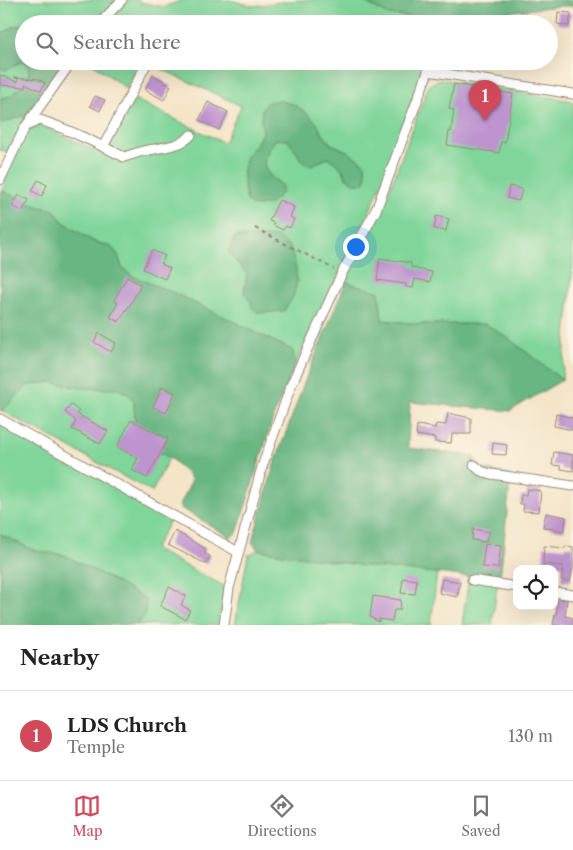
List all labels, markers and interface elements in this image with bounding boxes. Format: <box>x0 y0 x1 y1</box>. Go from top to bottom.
search box <box>15 15 558 70</box>
icon: search <box>33 29 61 57</box>
text: Search here <box>73 31 181 54</box>
pin: 1 <box>469 80 501 121</box>
your location <box>343 234 369 260</box>
map controls <box>513 565 558 610</box>
button: locate <box>513 565 558 610</box>
text: Nearby <box>20 645 99 670</box>
text: LDS Church <box>67 714 187 737</box>
text: 1 <box>32 726 40 746</box>
text: 130 m <box>508 726 553 746</box>
text: Temple <box>67 737 125 757</box>
tab: Map <box>72 792 103 840</box>
tab: Directions <box>247 792 317 840</box>
tab: Saved <box>462 792 500 840</box>

